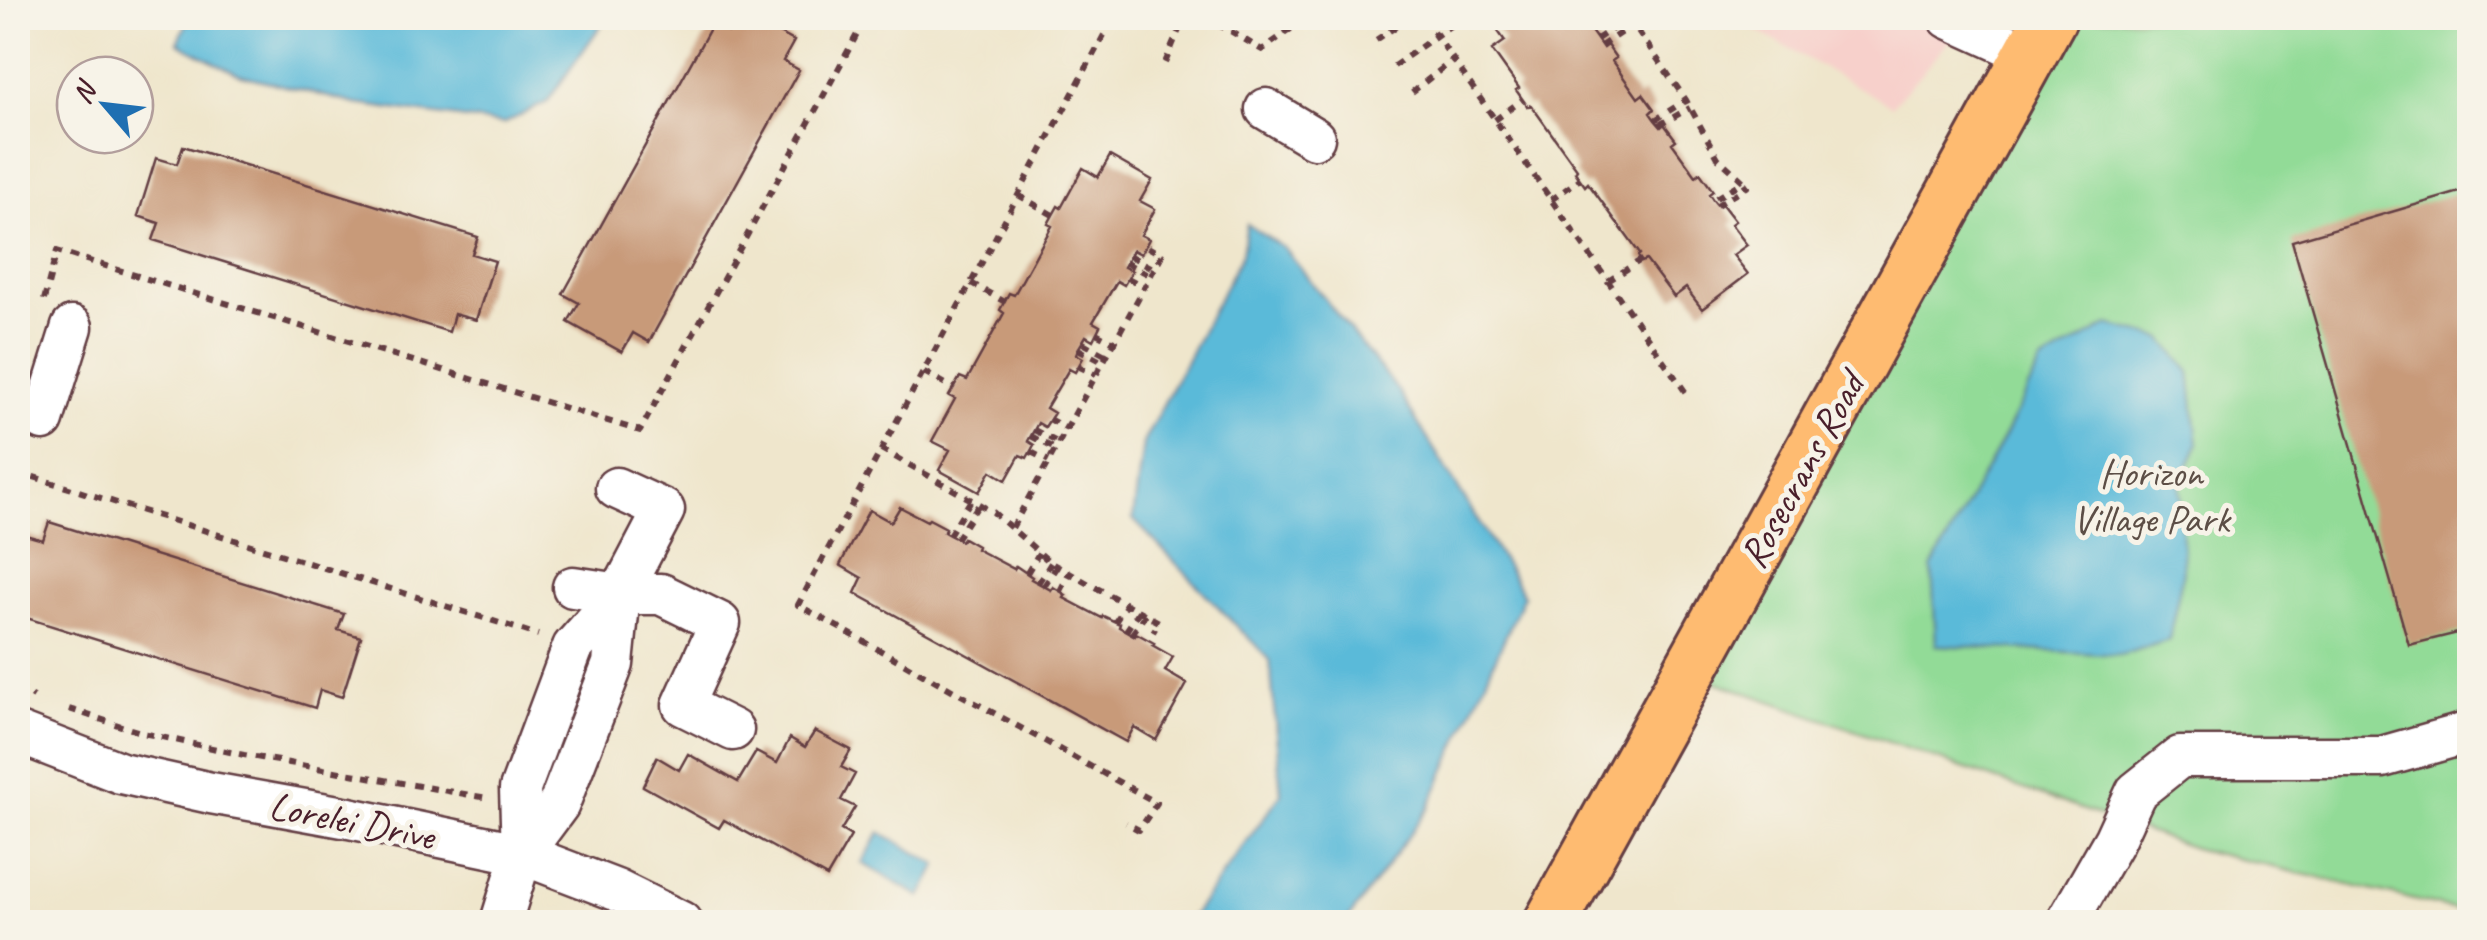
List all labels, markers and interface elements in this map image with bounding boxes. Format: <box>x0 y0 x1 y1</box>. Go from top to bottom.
north arrow <box>55 55 155 155</box>
text: N <box>64 74 105 109</box>
street label: Rosecrans Road <box>1728 360 1878 577</box>
park label: Horizon Village Park <box>2073 448 2232 544</box>
street label: Lorelei Drive <box>265 781 441 862</box>

